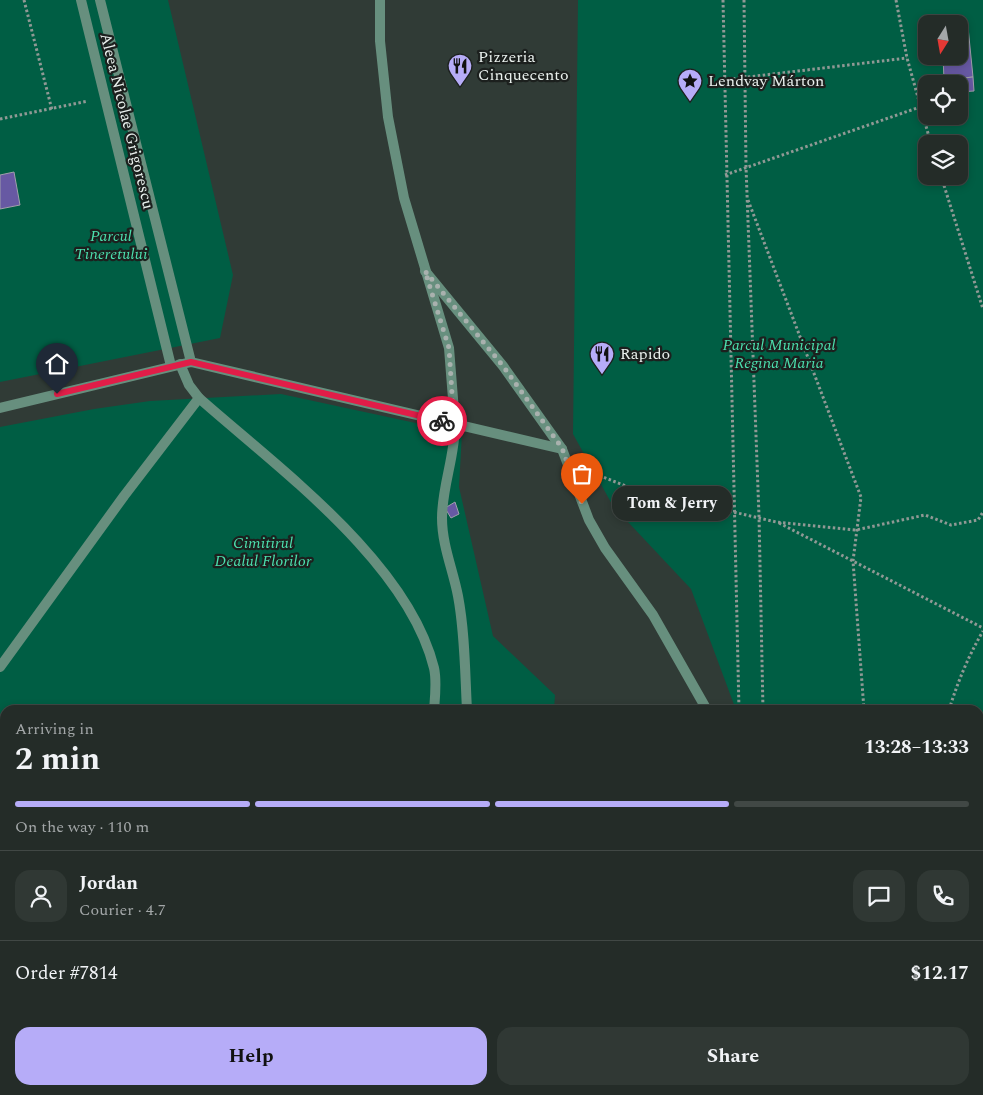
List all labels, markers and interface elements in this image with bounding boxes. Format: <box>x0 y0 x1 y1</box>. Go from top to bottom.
north arrow <box>918 15 968 65</box>
map controls <box>918 15 968 185</box>
street label: Aleea Nicolae Grigorescu <box>93 30 161 212</box>
place label: Pizzeria Cinquecento <box>478 45 569 87</box>
restaurant icon: Pizzeria Cinquecento <box>447 53 473 87</box>
place icon: Lendvay Márton <box>677 68 703 102</box>
place label: Lendvay Márton <box>708 69 824 93</box>
button: locate <box>918 75 968 125</box>
button: layers <box>918 135 968 185</box>
park label: Parcul Tineretului <box>74 224 148 266</box>
park label: Parcul Municipal Regina Maria <box>722 333 836 375</box>
restaurant icon: Rapido <box>589 341 615 375</box>
place label: Rapido <box>620 342 670 366</box>
pin <box>36 343 78 394</box>
icon: home <box>43 350 71 378</box>
courier <box>417 396 467 446</box>
icon: bike <box>428 407 456 435</box>
pin <box>561 453 603 504</box>
icon: bag <box>568 460 596 488</box>
callout: Tom & Jerry <box>612 486 732 522</box>
text: Tom & Jerry <box>627 491 717 515</box>
park label: Cimitirul Dealul Florilor <box>215 531 312 573</box>
text: Arriving in <box>15 717 94 741</box>
text: 13:28–13:33 <box>864 733 969 762</box>
text: 2 min <box>15 735 100 784</box>
text: On the way · 110 m <box>15 815 149 839</box>
text: Jordan <box>79 869 138 898</box>
button: person <box>15 870 67 922</box>
button: chat <box>853 870 905 922</box>
button: phone <box>917 870 969 922</box>
text: Courier · 4.7 <box>79 898 166 922</box>
text: Order #7814 <box>15 959 118 988</box>
text: $12.17 <box>911 959 969 988</box>
button: Help <box>15 1027 487 1085</box>
button: Share <box>497 1027 969 1085</box>

